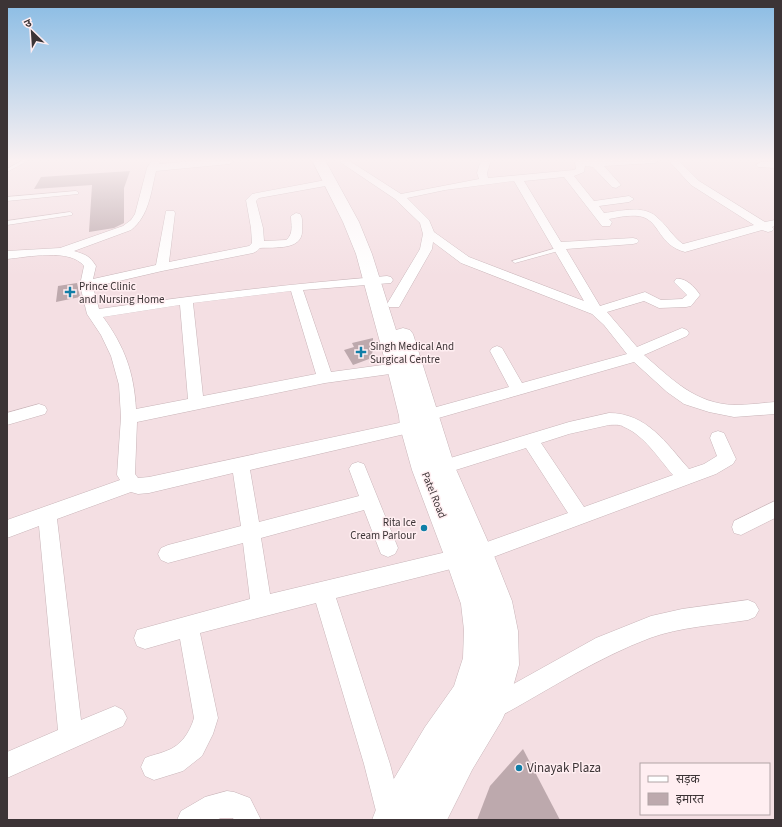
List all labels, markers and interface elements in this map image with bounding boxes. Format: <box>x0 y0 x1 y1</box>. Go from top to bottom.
north arrow <box>12 12 52 52</box>
text: उ <box>22 15 35 32</box>
place label: Prince Clinic and Nursing Home <box>79 279 165 307</box>
marker: Prince Clinic and Nursing Home <box>64 286 76 298</box>
place label: Singh Medical And Surgical Centre <box>370 339 454 367</box>
marker: Singh Medical And Surgical Centre <box>355 346 367 358</box>
street label: Patel Road <box>418 470 450 520</box>
place label: Rita Ice Cream Parlour <box>350 515 417 543</box>
marker: Rita Ice Cream Parlour <box>419 523 429 533</box>
place label: Vinayak Plaza <box>527 759 601 777</box>
marker: Vinayak Plaza <box>514 763 524 773</box>
legend <box>640 763 770 815</box>
text: सड़क <box>676 771 701 788</box>
text: इमारत <box>676 791 705 808</box>

